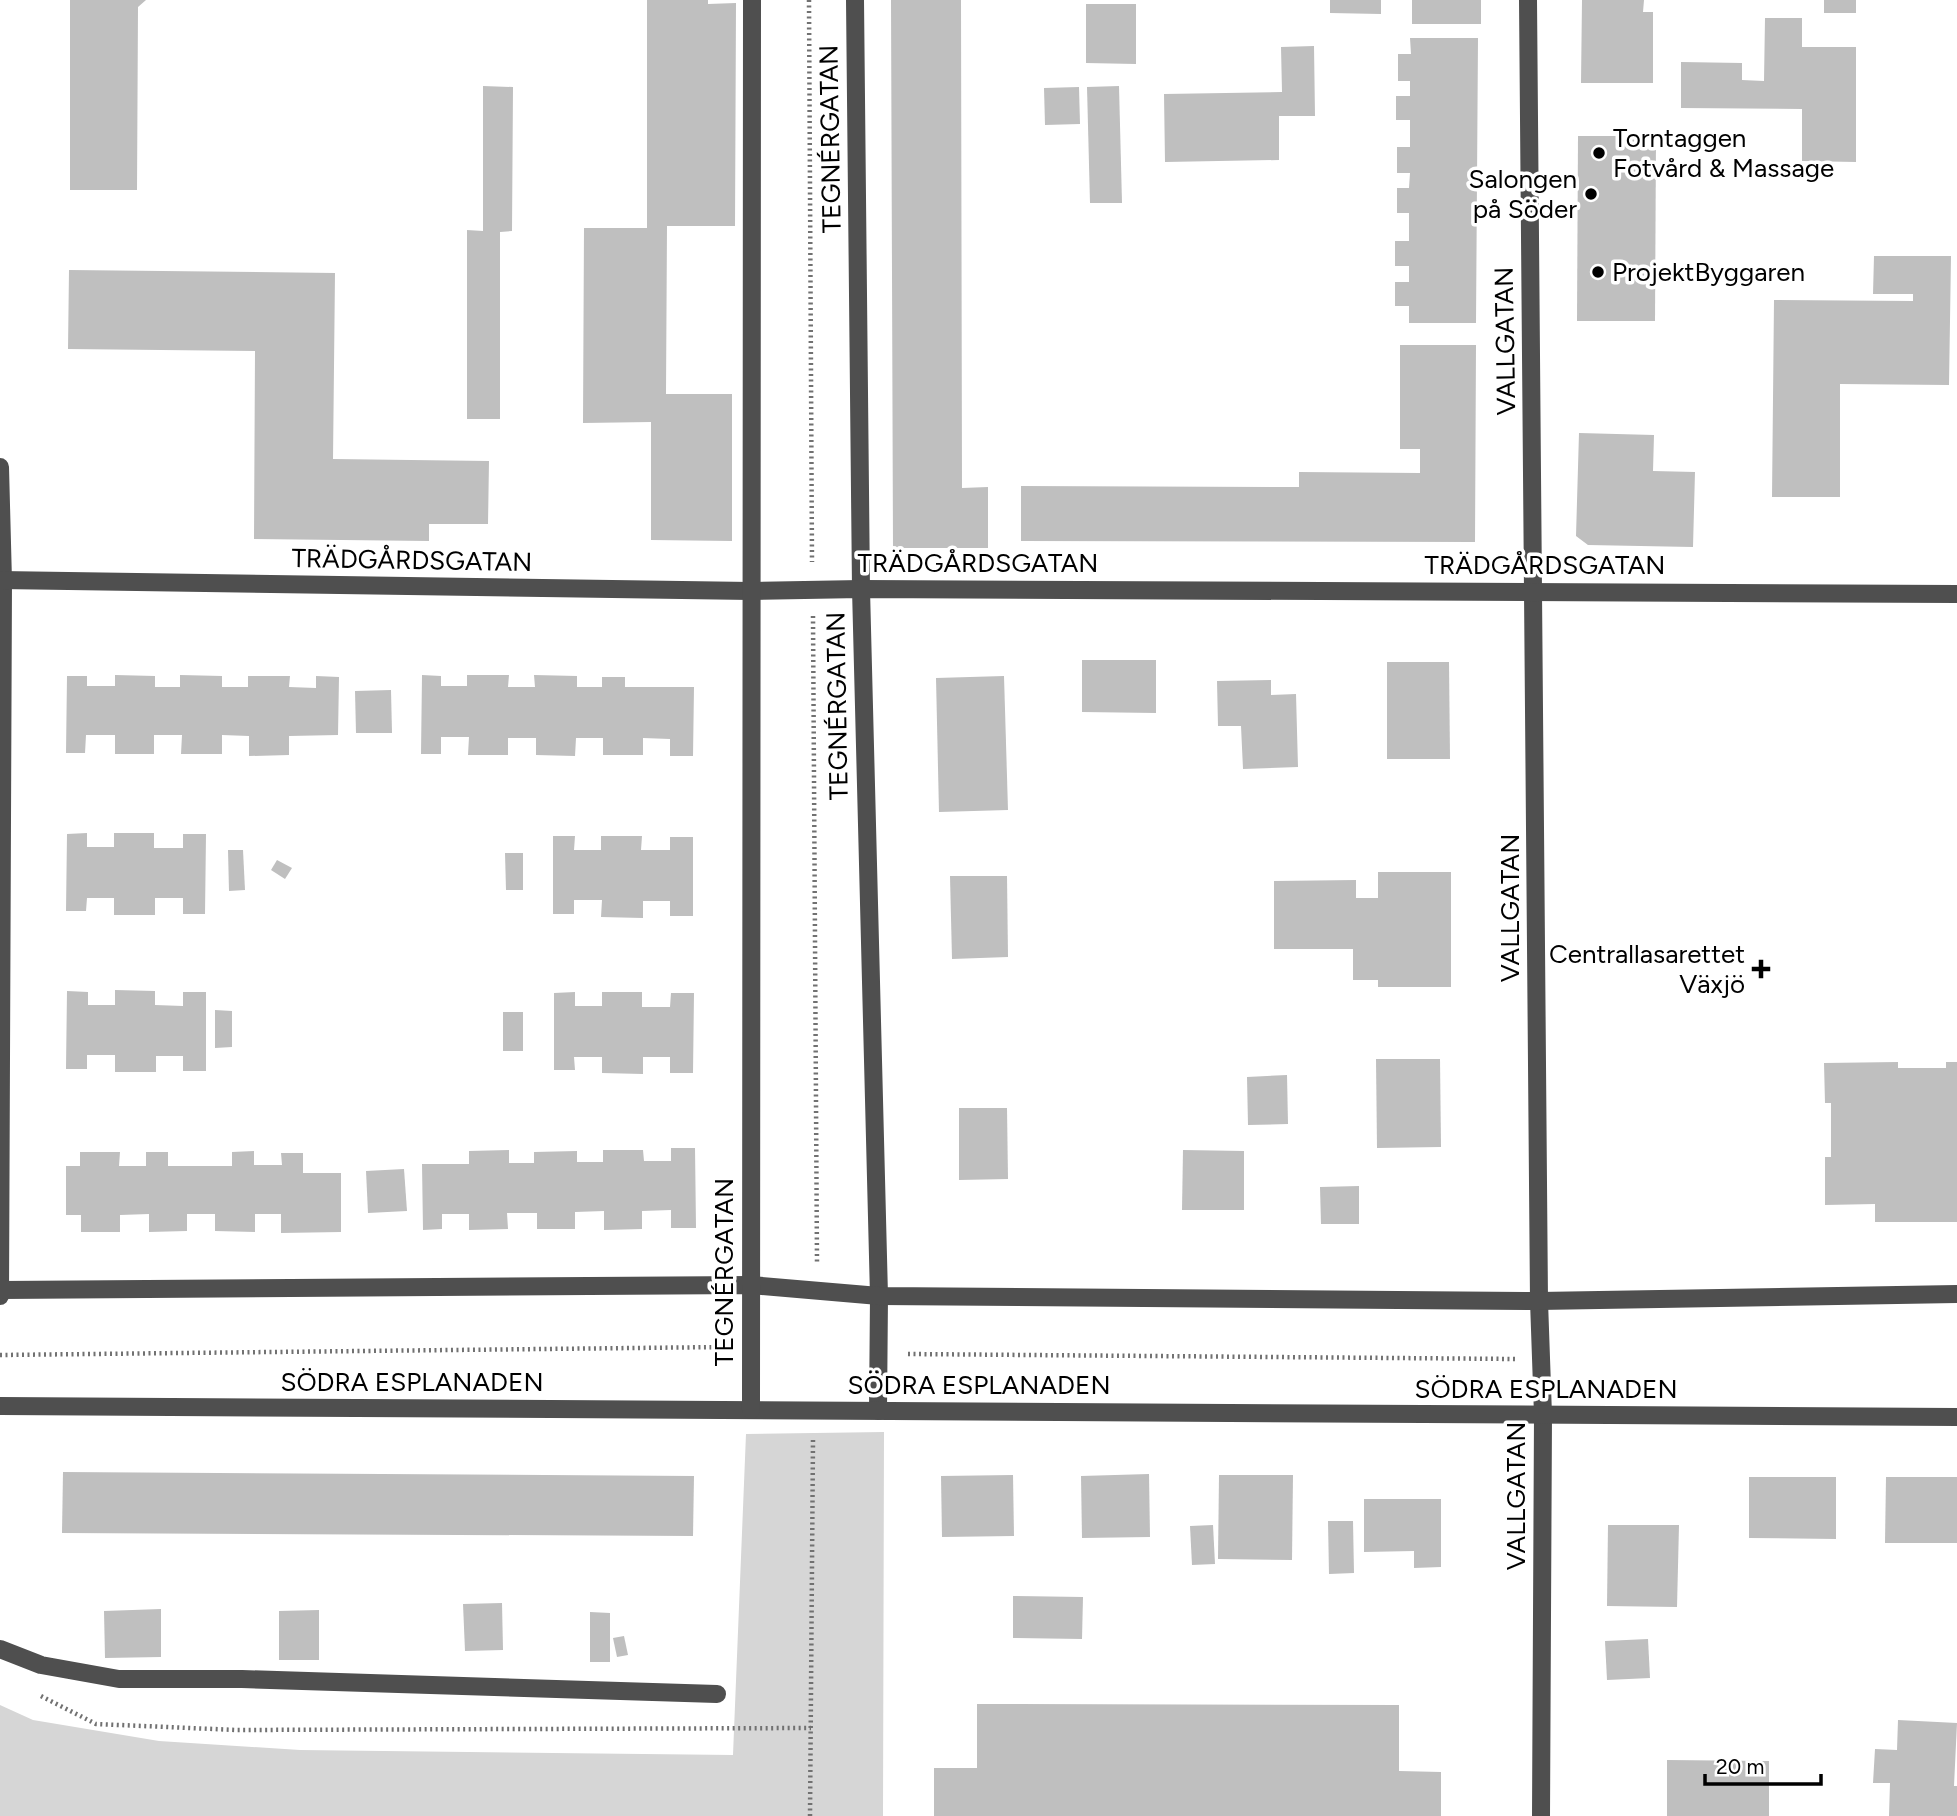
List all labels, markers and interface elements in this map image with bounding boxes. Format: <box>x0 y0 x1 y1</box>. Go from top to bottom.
street label: TEGNÉRGATAN <box>812 45 848 233</box>
place label: Torntaggen Fotvård & Massage <box>1613 122 1834 184</box>
marker: Torntaggen Fotvård & Massage <box>1591 145 1607 161</box>
place label: Salongen på Söder <box>1469 163 1577 225</box>
marker: Salongen på Söder <box>1583 186 1599 202</box>
place label: ProjektByggaren <box>1612 256 1805 288</box>
marker: ProjektByggaren <box>1590 264 1606 280</box>
street label: VALLGATAN <box>1488 266 1522 416</box>
street label: TRÄDGÅRDSGATAN <box>291 542 533 578</box>
street label: TRÄDGÅRDSGATAN <box>858 547 1098 579</box>
street label: TRÄDGÅRDSGATAN <box>1425 549 1665 581</box>
street label: TEGNÉRGATAN <box>819 612 855 800</box>
street label: VALLGATAN <box>1494 834 1526 982</box>
place label: Centrallasarettet Växjö <box>1549 938 1745 1000</box>
marker: Centrallasarettet Växjö <box>1751 959 1771 979</box>
street label: TEGNÉRGATAN <box>708 1178 740 1366</box>
street label: SÖDRA ESPLANADEN <box>280 1366 544 1398</box>
street label: SÖDRA ESPLANADEN <box>847 1369 1111 1401</box>
street label: SÖDRA ESPLANADEN <box>1414 1373 1678 1405</box>
street label: VALLGATAN <box>1500 1422 1532 1570</box>
scale bar <box>1705 1742 1820 1786</box>
text: 20 m <box>1716 1754 1764 1779</box>

